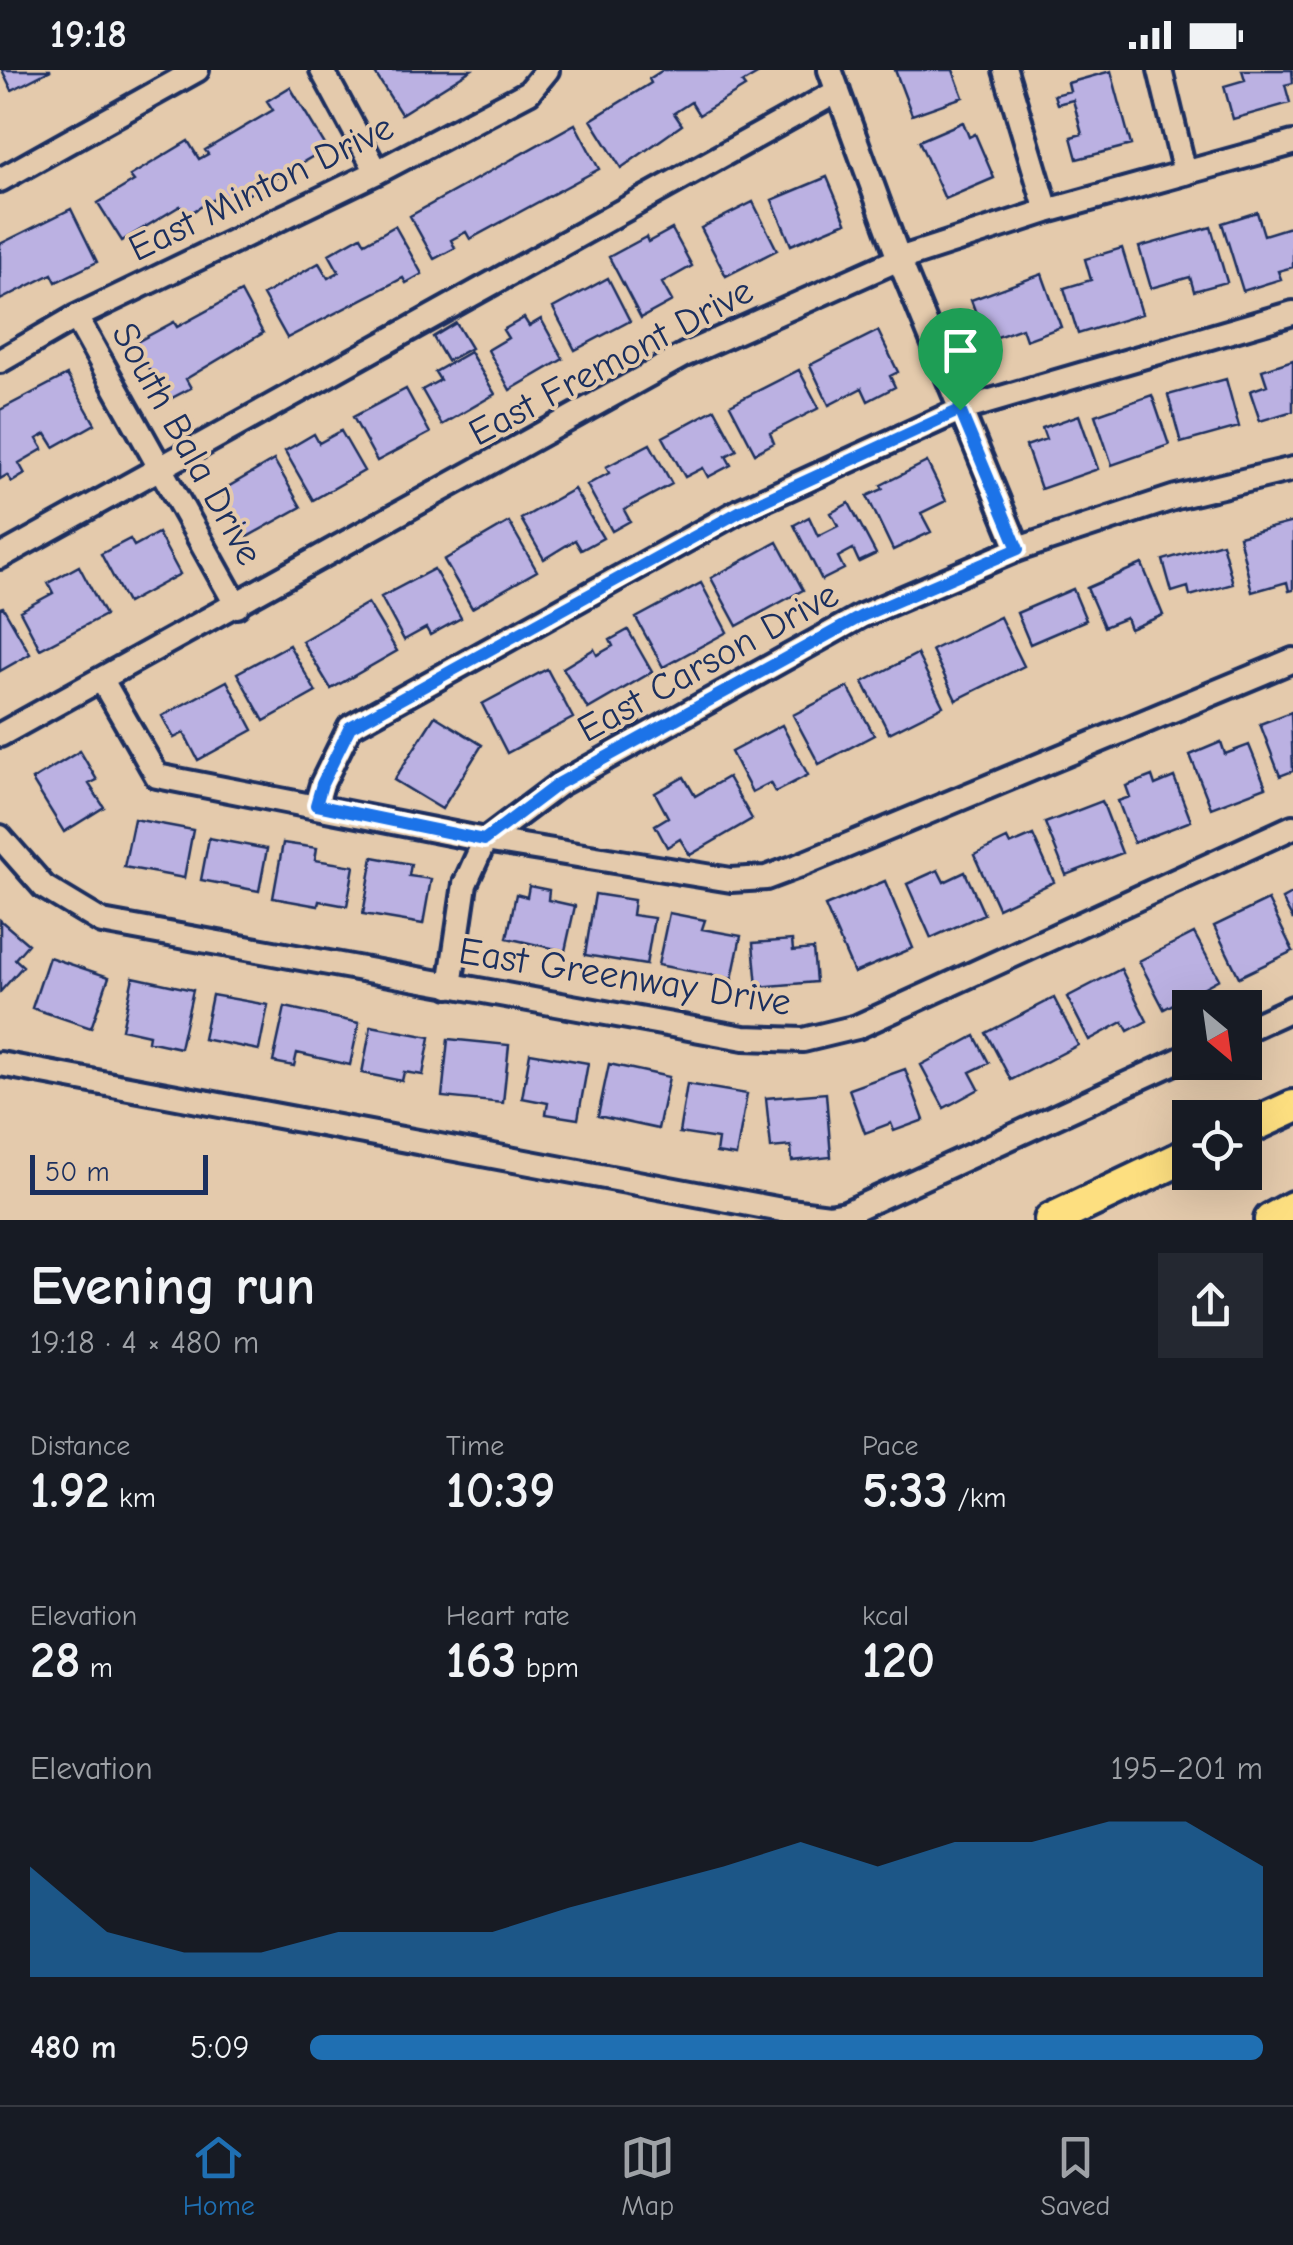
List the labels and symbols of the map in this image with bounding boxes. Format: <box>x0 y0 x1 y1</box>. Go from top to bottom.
street label: East Minton Drive <box>122 105 400 271</box>
street label: East Fremont Drive <box>462 269 760 455</box>
pin <box>918 308 1003 411</box>
street label: South Bala Drive <box>102 315 272 573</box>
street label: East Carson Drive <box>570 572 846 752</box>
street label: East Greenway Drive <box>456 929 794 1025</box>
north arrow <box>1172 990 1262 1080</box>
scale bar <box>30 1150 208 1194</box>

